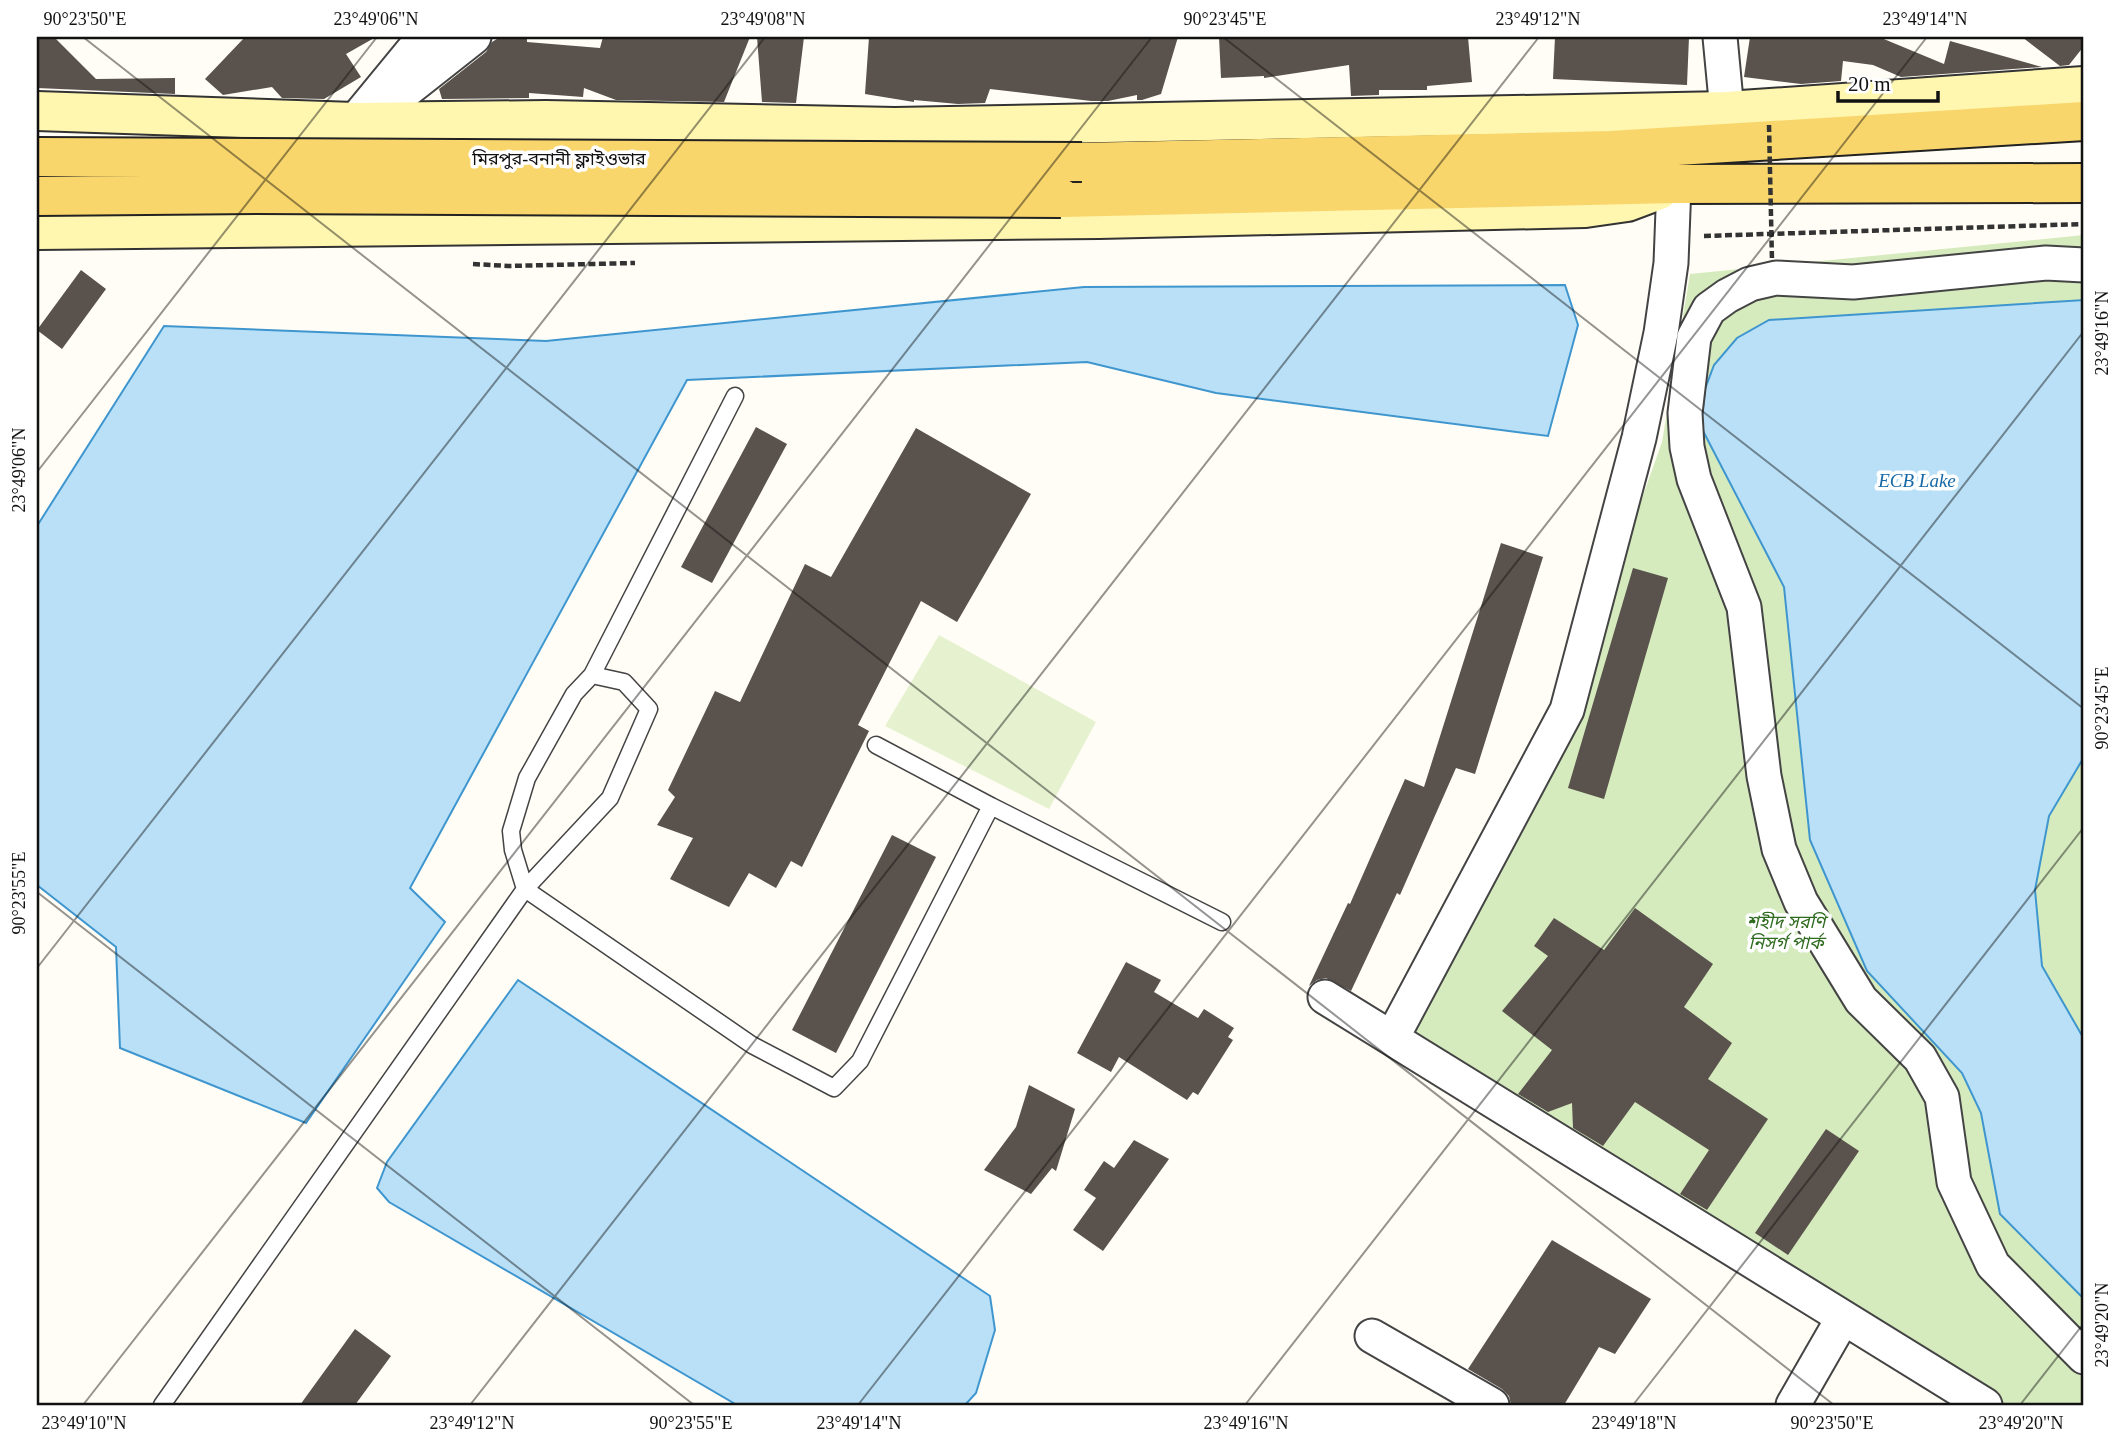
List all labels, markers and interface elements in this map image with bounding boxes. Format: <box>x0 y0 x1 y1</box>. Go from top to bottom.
text: 90°23'50"E <box>44 9 126 29</box>
text: 23°49'06"N <box>334 9 418 29</box>
text: 23°49'08"N <box>721 9 805 29</box>
text: 90°23'45"E <box>1184 9 1266 29</box>
text: 23°49'12"N <box>1496 9 1580 29</box>
text: 23°49'14"N <box>1883 9 1967 29</box>
scale bar <box>1838 60 1937 104</box>
text: 20 m <box>1848 72 1891 96</box>
street label: মিরপুর-বনানী ফ্লাইওভার <box>471 149 646 170</box>
text: 23°49'16"N <box>2092 291 2112 375</box>
text: 23°49'06"N <box>9 428 29 512</box>
water label: ECB Lake <box>1877 470 1956 491</box>
text: 90°23'45"E <box>2092 667 2112 749</box>
text: 90°23'55"E <box>9 852 29 934</box>
park label: শহীদ সরণি নিসর্গ পার্ক <box>1746 911 1829 953</box>
text: 23°49'20"N <box>2092 1283 2112 1367</box>
text: 23°49'10"N <box>42 1413 126 1433</box>
text: 23°49'12"N <box>430 1413 514 1433</box>
text: 90°23'55"E <box>650 1413 732 1433</box>
text: 23°49'14"N <box>817 1413 901 1433</box>
text: 23°49'16"N <box>1204 1413 1288 1433</box>
text: 23°49'18"N <box>1592 1413 1676 1433</box>
text: 90°23'50"E <box>1791 1413 1873 1433</box>
text: 23°49'20"N <box>1979 1413 2063 1433</box>

